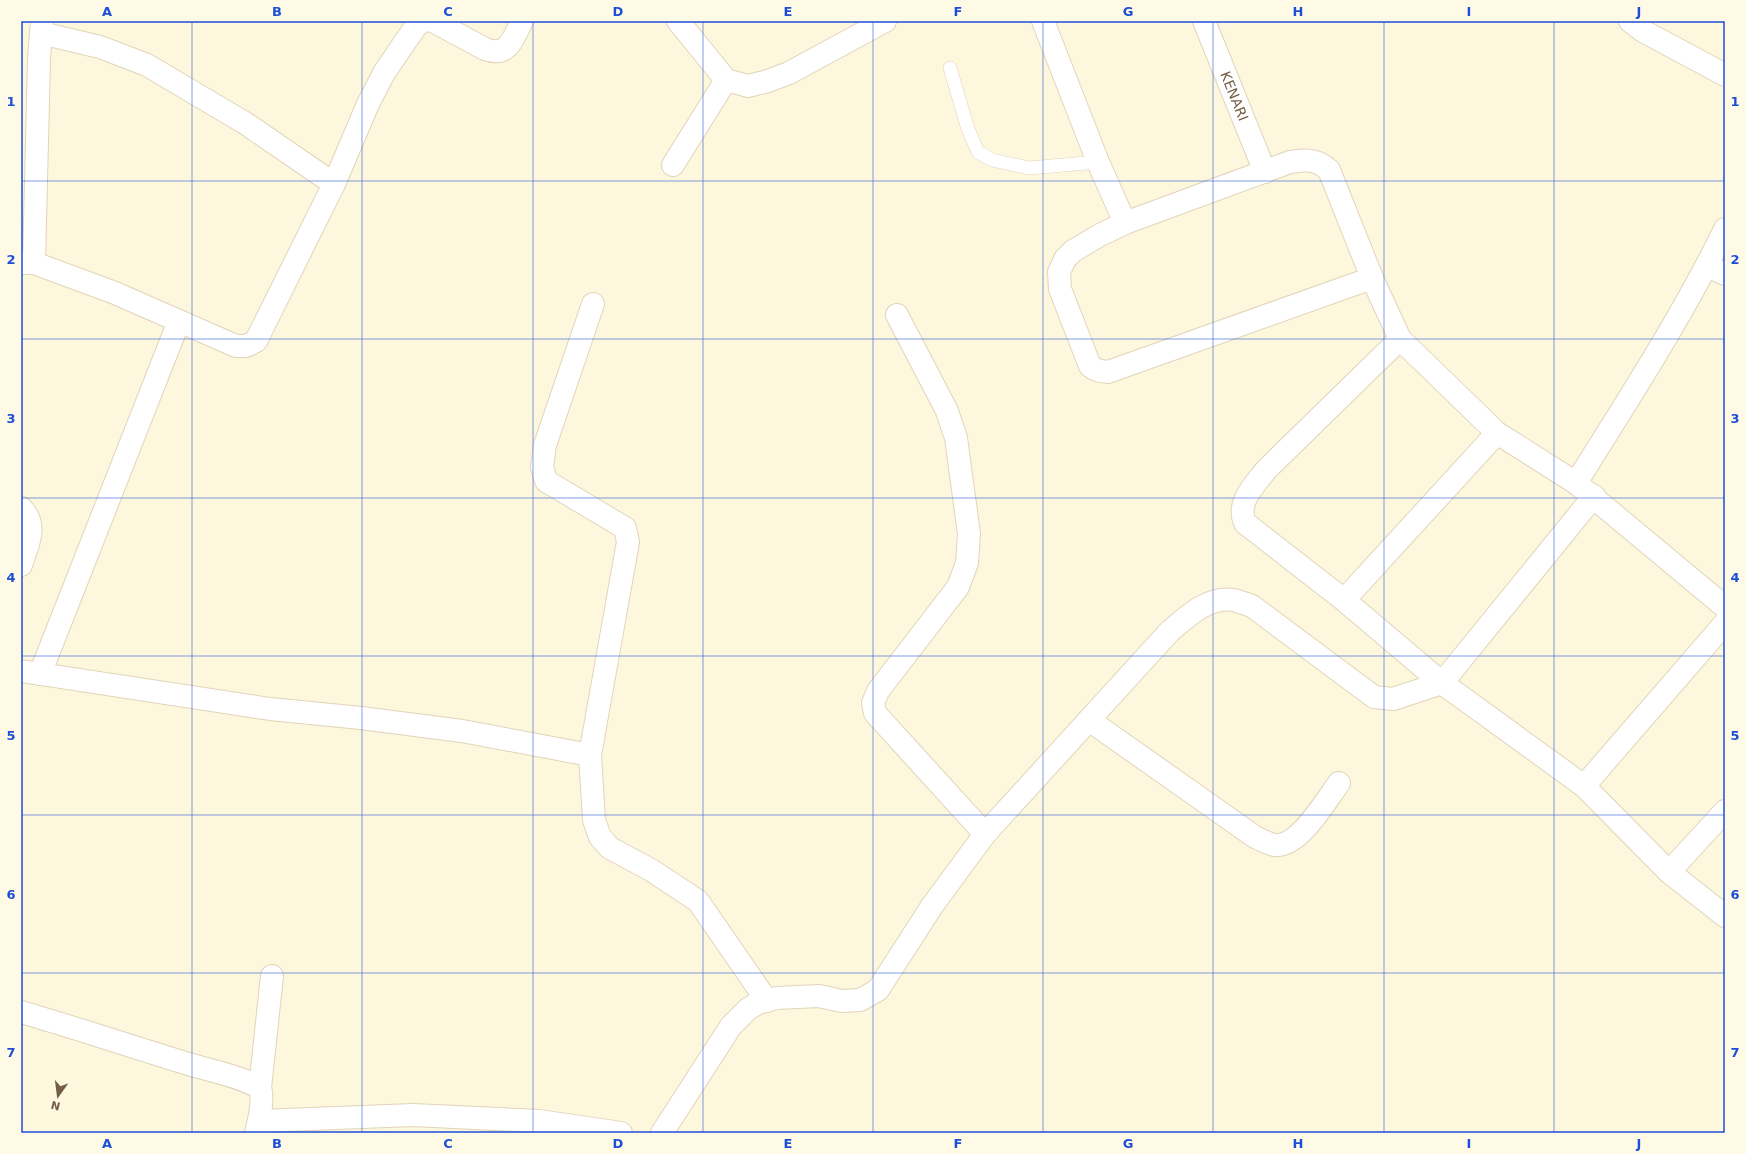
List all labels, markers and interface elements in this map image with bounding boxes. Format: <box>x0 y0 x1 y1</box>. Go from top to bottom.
text: A <box>102 4 112 19</box>
text: B <box>272 4 282 19</box>
text: C <box>443 4 453 19</box>
text: D <box>613 4 624 19</box>
text: E <box>784 4 792 19</box>
text: F <box>954 4 962 19</box>
text: G <box>1123 4 1133 19</box>
text: H <box>1293 4 1303 19</box>
text: I <box>1467 4 1471 19</box>
text: J <box>1636 4 1641 19</box>
street label: KENARI <box>1217 69 1251 123</box>
text: 1 <box>6 94 16 109</box>
text: 1 <box>1730 94 1740 109</box>
text: 2 <box>6 252 16 267</box>
text: 2 <box>1730 252 1740 267</box>
text: 3 <box>6 411 16 426</box>
text: 3 <box>1730 411 1740 426</box>
text: 4 <box>6 570 16 585</box>
text: 4 <box>1730 570 1740 585</box>
text: 5 <box>6 728 16 743</box>
text: 5 <box>1730 728 1740 743</box>
text: 6 <box>6 887 16 902</box>
text: 6 <box>1730 887 1740 902</box>
text: 7 <box>6 1045 16 1060</box>
text: 7 <box>1730 1045 1740 1060</box>
north arrow <box>38 1076 78 1116</box>
text: N <box>50 1098 62 1113</box>
text: A <box>102 1136 112 1151</box>
text: B <box>272 1136 282 1151</box>
text: C <box>443 1136 453 1151</box>
text: D <box>613 1136 624 1151</box>
text: E <box>784 1136 792 1151</box>
text: F <box>954 1136 962 1151</box>
text: G <box>1123 1136 1133 1151</box>
text: H <box>1293 1136 1303 1151</box>
text: I <box>1467 1136 1471 1151</box>
text: J <box>1636 1136 1641 1151</box>

